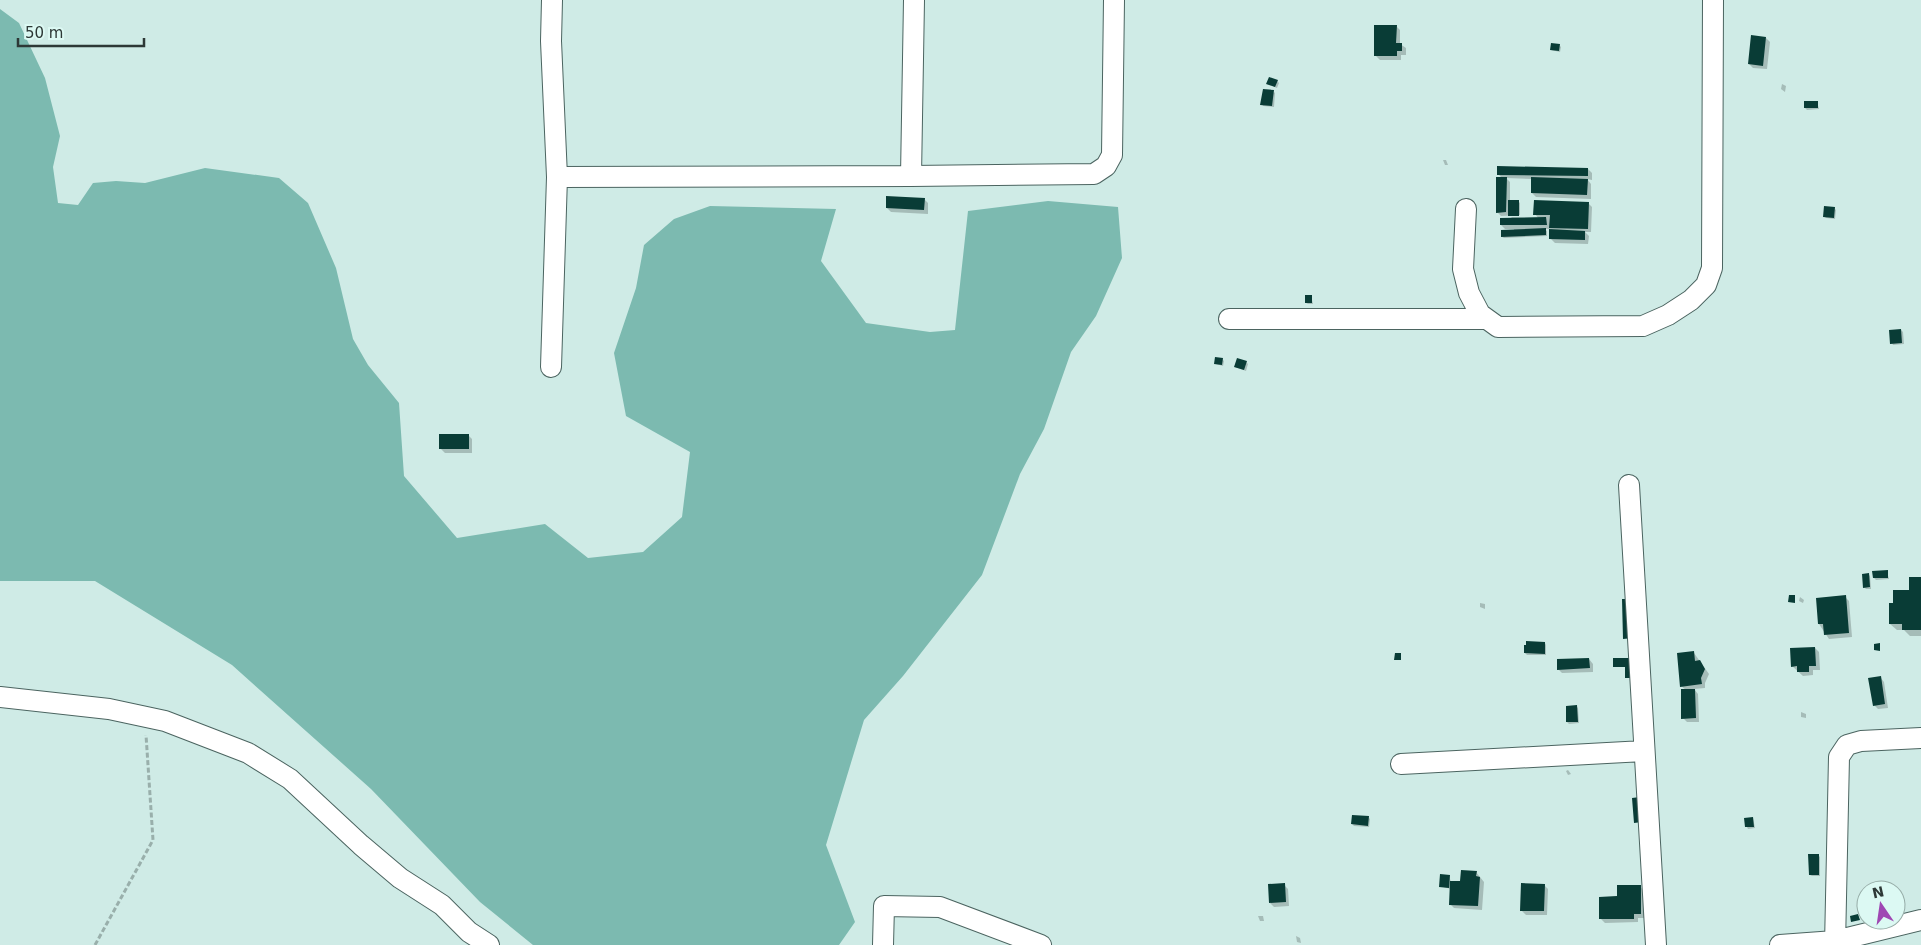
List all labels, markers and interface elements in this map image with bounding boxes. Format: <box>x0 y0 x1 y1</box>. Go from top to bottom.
scale bar <box>18 15 144 47</box>
text: 50 m <box>25 24 63 42</box>
north arrow <box>1856 880 1906 930</box>
text: N <box>1871 883 1886 901</box>

